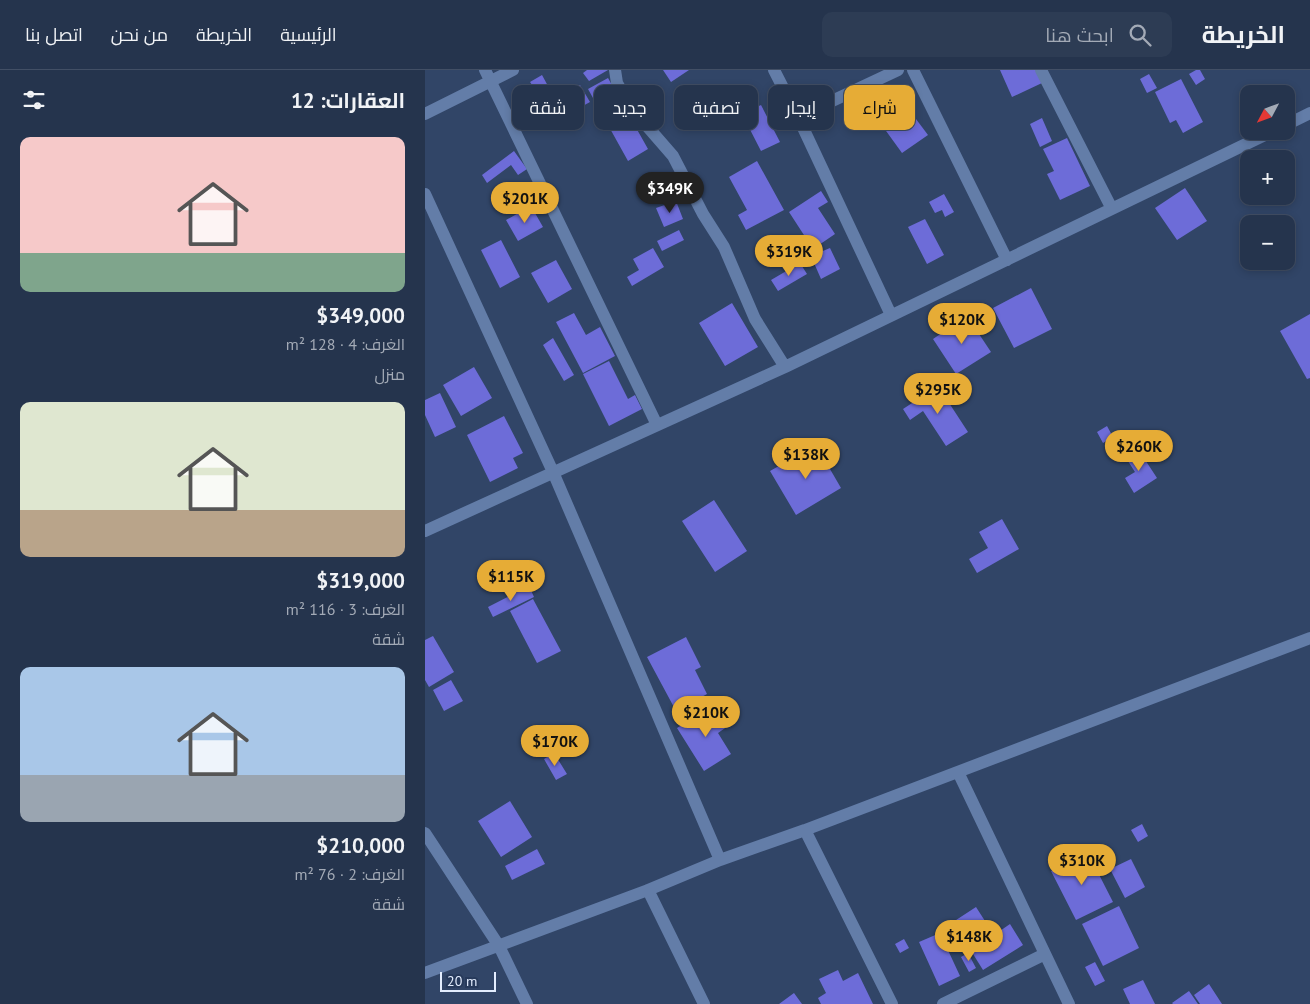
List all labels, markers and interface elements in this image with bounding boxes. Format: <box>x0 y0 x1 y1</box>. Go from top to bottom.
search box <box>822 12 1172 57</box>
text: الخريطة <box>1202 19 1285 50</box>
icon: search <box>1126 21 1154 49</box>
text: اتصل بنا <box>25 23 83 46</box>
text: من نحن <box>111 23 168 46</box>
text: الخريطة <box>196 23 252 46</box>
text: الرئيسية <box>280 23 337 46</box>
text: ابحث هنا <box>1045 23 1114 47</box>
chip: شقة <box>512 85 584 130</box>
chip: جديد <box>594 85 664 130</box>
chip: تصفية <box>674 85 758 130</box>
chip: إيجار <box>768 85 834 130</box>
chip: شراء <box>844 85 915 130</box>
north arrow <box>1240 85 1295 140</box>
map controls <box>1240 85 1295 270</box>
icon: filters <box>20 86 48 114</box>
text: العقارات: 12 <box>291 87 405 114</box>
button: + <box>1240 150 1295 205</box>
icon: home <box>168 169 258 259</box>
pin: $349K <box>635 172 705 214</box>
text: $349K <box>647 178 693 198</box>
pin: $201K <box>490 182 560 224</box>
text: $201K <box>502 188 548 208</box>
button: − <box>1240 215 1295 270</box>
pin: $319K <box>754 234 824 277</box>
text: $319K <box>766 241 812 261</box>
text: $349,000 <box>316 302 405 329</box>
pin: $120K <box>927 302 997 345</box>
text: $120K <box>939 309 985 329</box>
text: الغرف: 4 · 128 m² <box>286 334 405 354</box>
text: منزل <box>375 364 405 384</box>
pin: $295K <box>903 372 973 415</box>
text: $295K <box>915 379 961 399</box>
pin: $260K <box>1104 430 1174 472</box>
icon: home <box>168 434 258 524</box>
text: $260K <box>1116 436 1162 456</box>
pin: $138K <box>771 438 841 480</box>
text: $138K <box>783 444 829 464</box>
pin: $115K <box>476 560 546 602</box>
text: $115K <box>488 566 534 586</box>
text: $319,000 <box>316 567 405 594</box>
text: الغرف: 3 · 116 m² <box>286 599 405 619</box>
text: شقة <box>372 629 405 649</box>
pin: $210K <box>671 696 741 738</box>
icon: home <box>168 699 258 789</box>
text: $210K <box>683 702 729 722</box>
pin: $170K <box>520 724 590 767</box>
text: $170K <box>532 731 578 751</box>
text: $210,000 <box>316 832 405 859</box>
pin: $310K <box>1047 844 1117 886</box>
text: $310K <box>1059 850 1105 870</box>
text: الغرف: 2 · 76 m² <box>294 864 405 884</box>
text: شقة <box>372 894 405 914</box>
pin: $148K <box>934 920 1004 962</box>
text: $148K <box>946 926 992 946</box>
scale bar <box>440 969 496 992</box>
text: 20 m <box>447 972 477 990</box>

